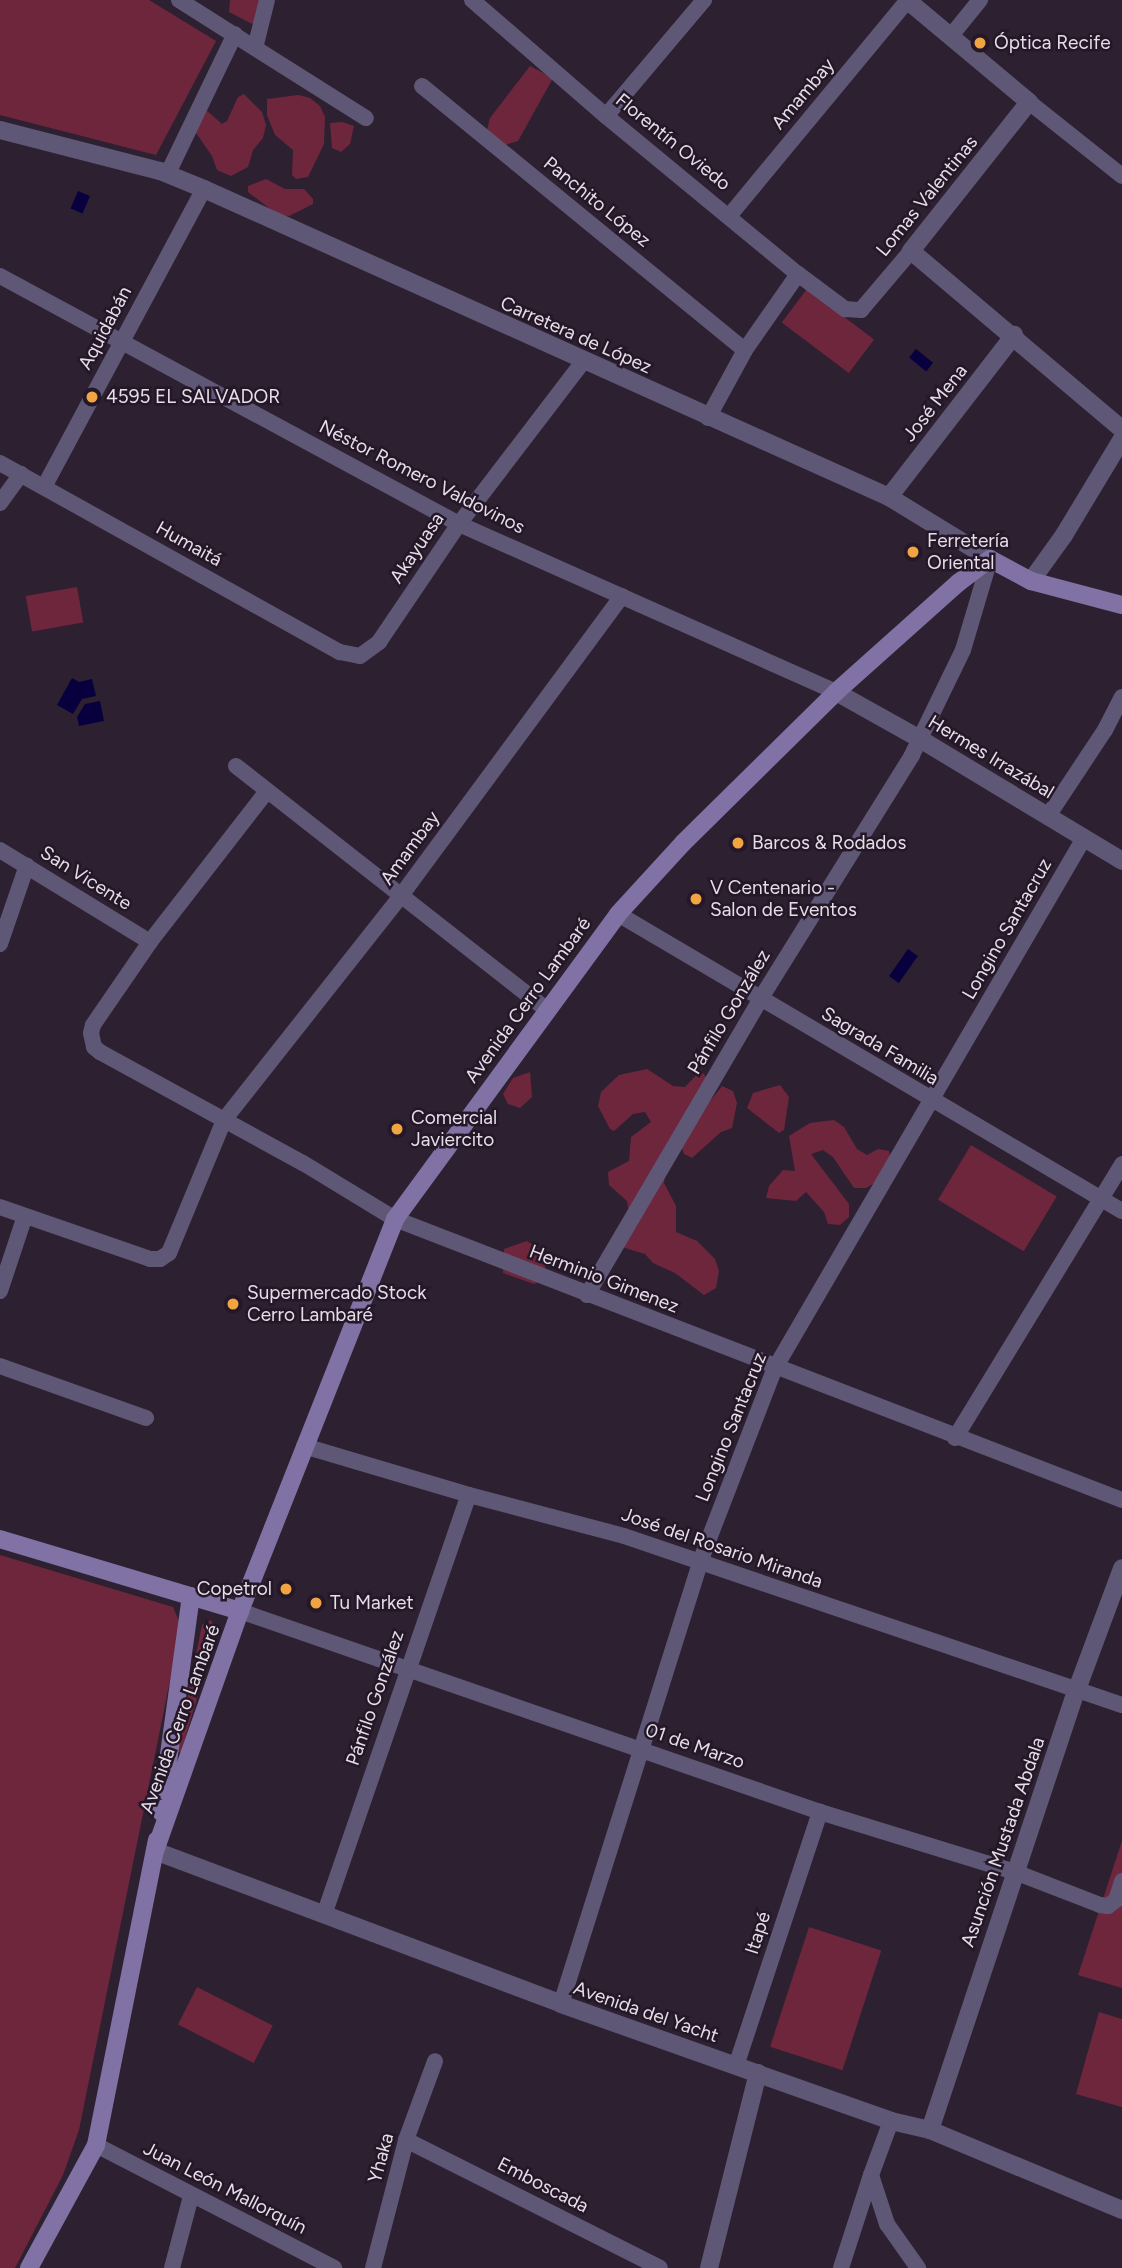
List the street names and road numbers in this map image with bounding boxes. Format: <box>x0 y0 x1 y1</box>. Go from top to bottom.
street label: Amambay <box>767 54 839 134</box>
street label: Florentín Oviedo <box>611 89 735 195</box>
street label: Lomas Valentinas <box>871 131 983 261</box>
street label: Panchito López <box>539 152 655 252</box>
street label: Aquidabán <box>74 282 136 374</box>
street label: Carretera de López <box>497 291 655 379</box>
street label: José Mena <box>898 360 972 446</box>
street label: Néstor Romero Valdovinos <box>315 415 529 539</box>
street label: Akayuasa <box>385 508 449 588</box>
street label: Humaitá <box>152 517 226 571</box>
street label: Hermes Irrazábal <box>924 710 1058 804</box>
street label: Amambay <box>376 807 444 889</box>
street label: San Vicente <box>36 841 136 915</box>
street label: Longino Santacruz <box>957 855 1057 1003</box>
street label: Avenida Cerro Lambaré <box>460 913 596 1087</box>
street label: Pánfilo González <box>683 946 775 1078</box>
street label: Sagrada Familia <box>817 1002 943 1090</box>
street label: Herminio Gimenez <box>526 1240 682 1318</box>
street label: Longino Santacruz <box>691 1349 771 1505</box>
street label: José del Rosario Miranda <box>618 1503 826 1593</box>
street label: Avenida Cerro Lambaré <box>135 1622 225 1816</box>
street label: Pánfilo González <box>341 1627 409 1769</box>
street label: 01 de Marzo <box>642 1718 748 1774</box>
street label: Asunción Mustada Abdala <box>956 1734 1050 1950</box>
street label: Itapé <box>740 1909 776 1957</box>
street label: Avenida del Yacht <box>571 1977 721 2047</box>
street label: Yhaka <box>363 2131 399 2185</box>
street label: Juan León Mallorquín <box>140 2137 310 2239</box>
street label: Emboscada <box>494 2152 592 2218</box>

